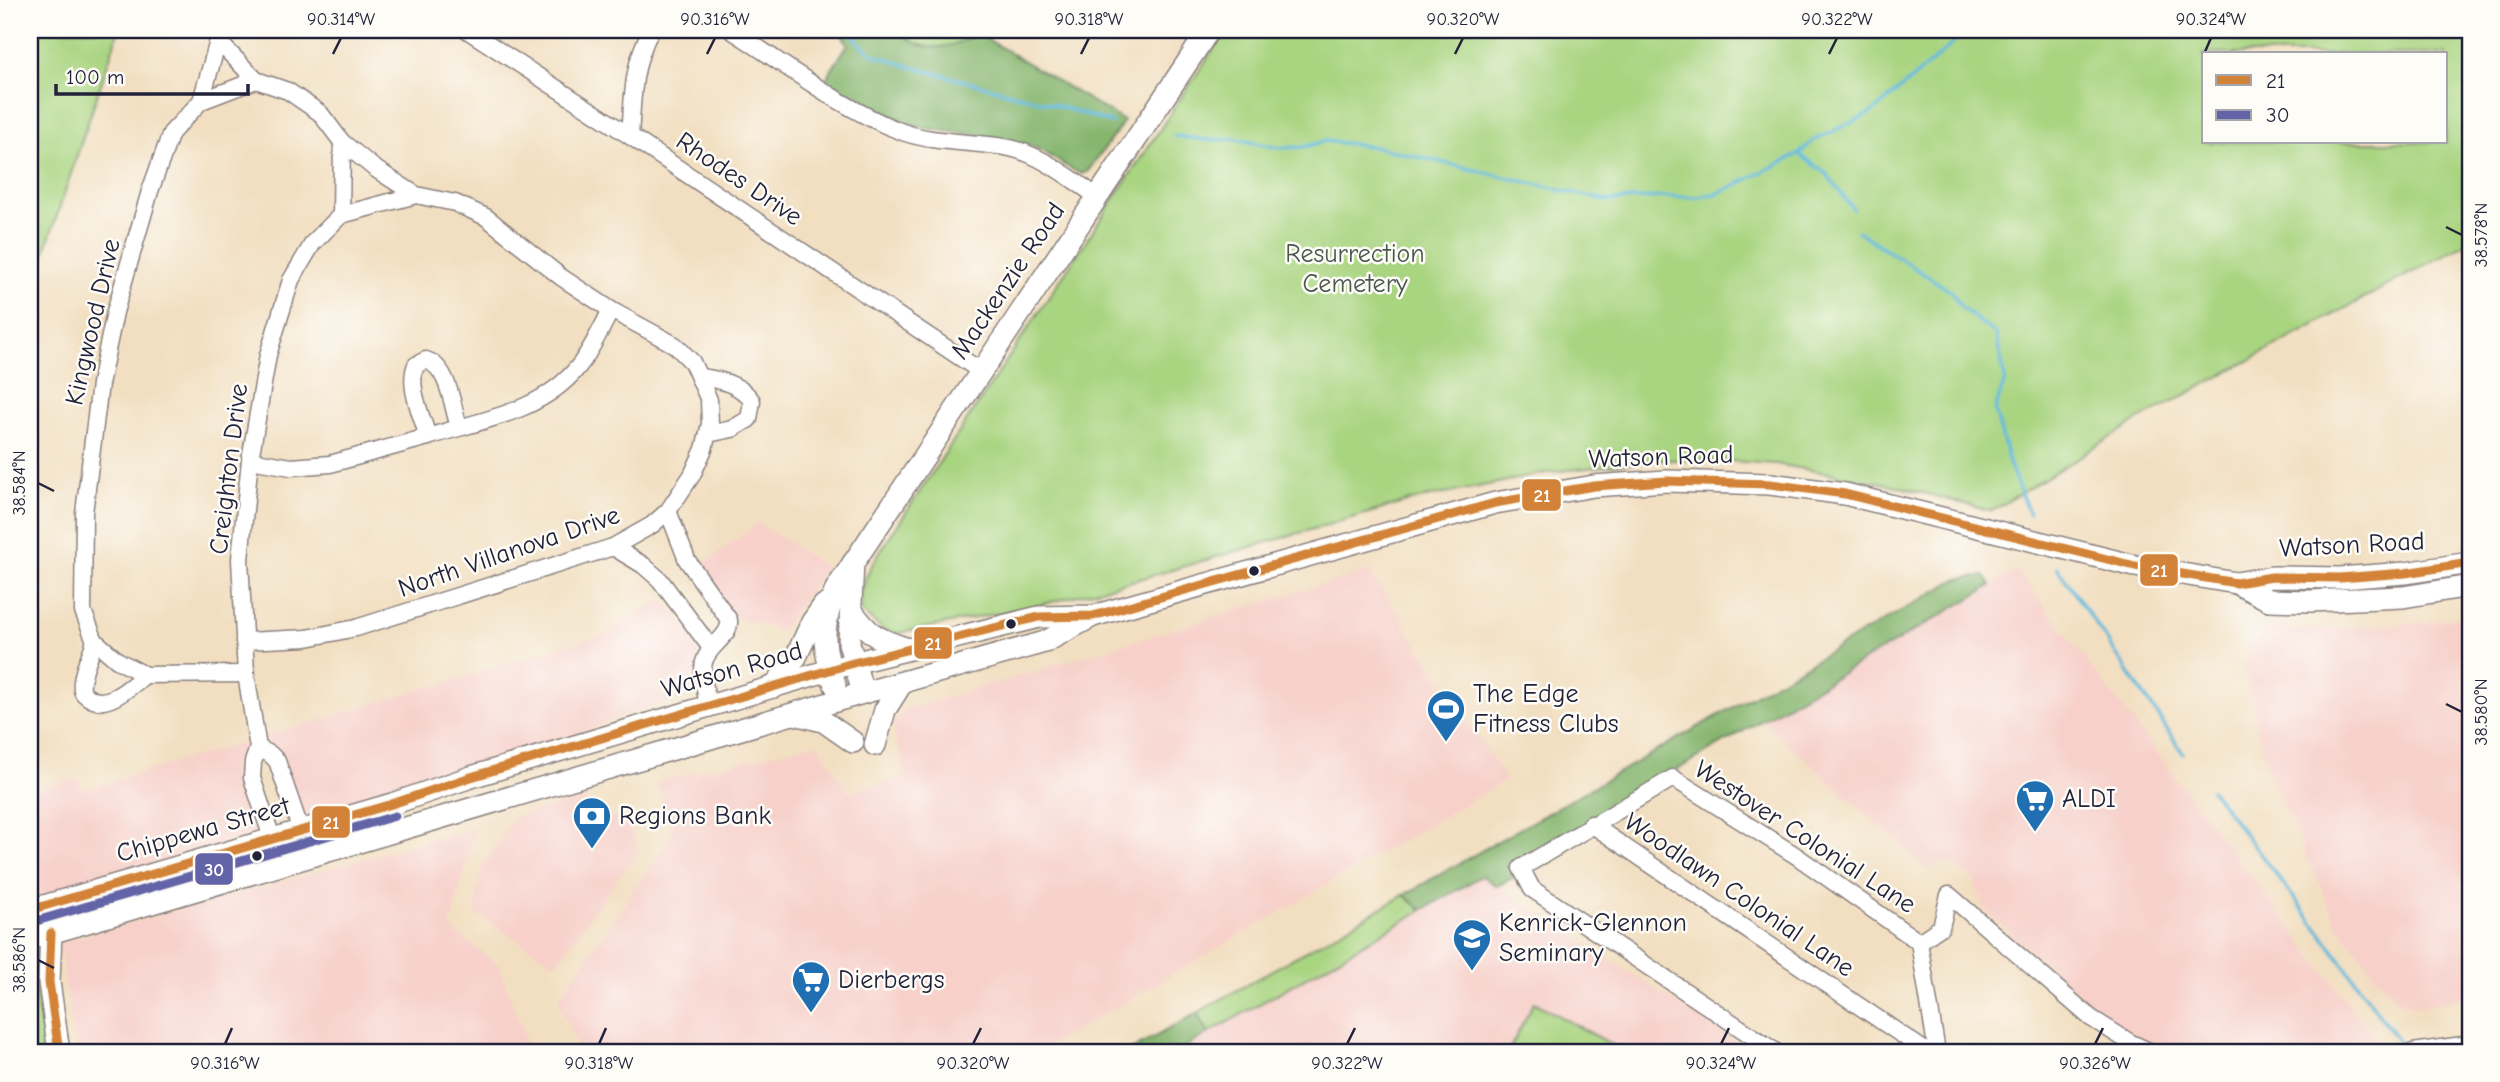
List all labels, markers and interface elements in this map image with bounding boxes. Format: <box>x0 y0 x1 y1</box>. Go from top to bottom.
text: 90.314°W <box>307 9 376 30</box>
text: 90.316°W <box>680 9 750 30</box>
text: 90.318°W <box>1055 9 1124 30</box>
text: 90.320°W <box>1427 9 1500 30</box>
text: 90.322°W <box>1801 9 1873 30</box>
text: 90.324°W <box>2176 9 2247 30</box>
scale bar <box>56 52 248 96</box>
legend <box>2202 52 2448 144</box>
text: 100 m <box>66 65 124 89</box>
text: 21 <box>2266 69 2285 93</box>
text: 30 <box>2266 103 2289 127</box>
street label: Rhodes Drive <box>670 126 808 232</box>
street label: Mackenzie Road <box>945 197 1071 365</box>
text: 38.578°N <box>2471 203 2492 267</box>
street label: Kingwood Drive <box>59 236 127 408</box>
park label: Resurrection Cemetery <box>1285 239 1425 299</box>
street label: Creighton Drive <box>204 382 254 556</box>
street label: Watson Road <box>1588 439 1734 475</box>
text: 38.584°N <box>9 450 30 516</box>
line badge: 21 <box>1521 478 1562 512</box>
text: 21 <box>1534 485 1550 507</box>
street label: North Villanova Drive <box>394 500 624 604</box>
street label: Watson Road <box>2279 526 2425 564</box>
line badge: 21 <box>2139 553 2179 587</box>
text: 21 <box>2151 560 2167 582</box>
unlabelled marker <box>1247 564 1261 578</box>
unlabelled marker <box>1004 617 1018 631</box>
line badge: 21 <box>913 626 953 660</box>
text: 21 <box>925 633 941 655</box>
street label: Watson Road <box>658 636 806 704</box>
text: 38.580°N <box>2471 678 2492 746</box>
place label: The Edge Fitness Clubs <box>1473 679 1619 739</box>
sports icon: The Edge Fitness Clubs <box>1425 688 1467 743</box>
street label: Westover Colonial Lane <box>1689 754 1921 920</box>
supermarket icon: ALDI <box>2014 778 2056 833</box>
place label: ALDI <box>2062 784 2116 814</box>
street label: Chippewa Street <box>113 791 295 869</box>
bank icon: Regions Bank <box>571 795 613 850</box>
place label: Regions Bank <box>619 801 771 831</box>
line badge: 21 <box>311 805 351 839</box>
street label: Woodlawn Colonial Lane <box>1618 807 1860 983</box>
text: 21 <box>323 812 339 834</box>
unlabelled marker <box>250 849 264 863</box>
line badge: 30 <box>194 852 234 886</box>
text: 30 <box>204 859 224 881</box>
place label: Kenrick-Glennon Seminary <box>1499 908 1687 968</box>
school or university icon: Kenrick-Glennon Seminary <box>1451 917 1493 972</box>
text: 38.586°N <box>9 927 30 993</box>
supermarket icon: Dierbergs <box>790 959 832 1014</box>
place label: Dierbergs <box>838 965 945 995</box>
text: 90.316°W <box>190 1053 260 1074</box>
text: 90.318°W <box>565 1053 634 1074</box>
text: 90.320°W <box>937 1053 1010 1074</box>
text: 90.322°W <box>1311 1053 1383 1074</box>
text: 90.324°W <box>1686 1053 1757 1074</box>
text: 90.326°W <box>2059 1053 2131 1074</box>

